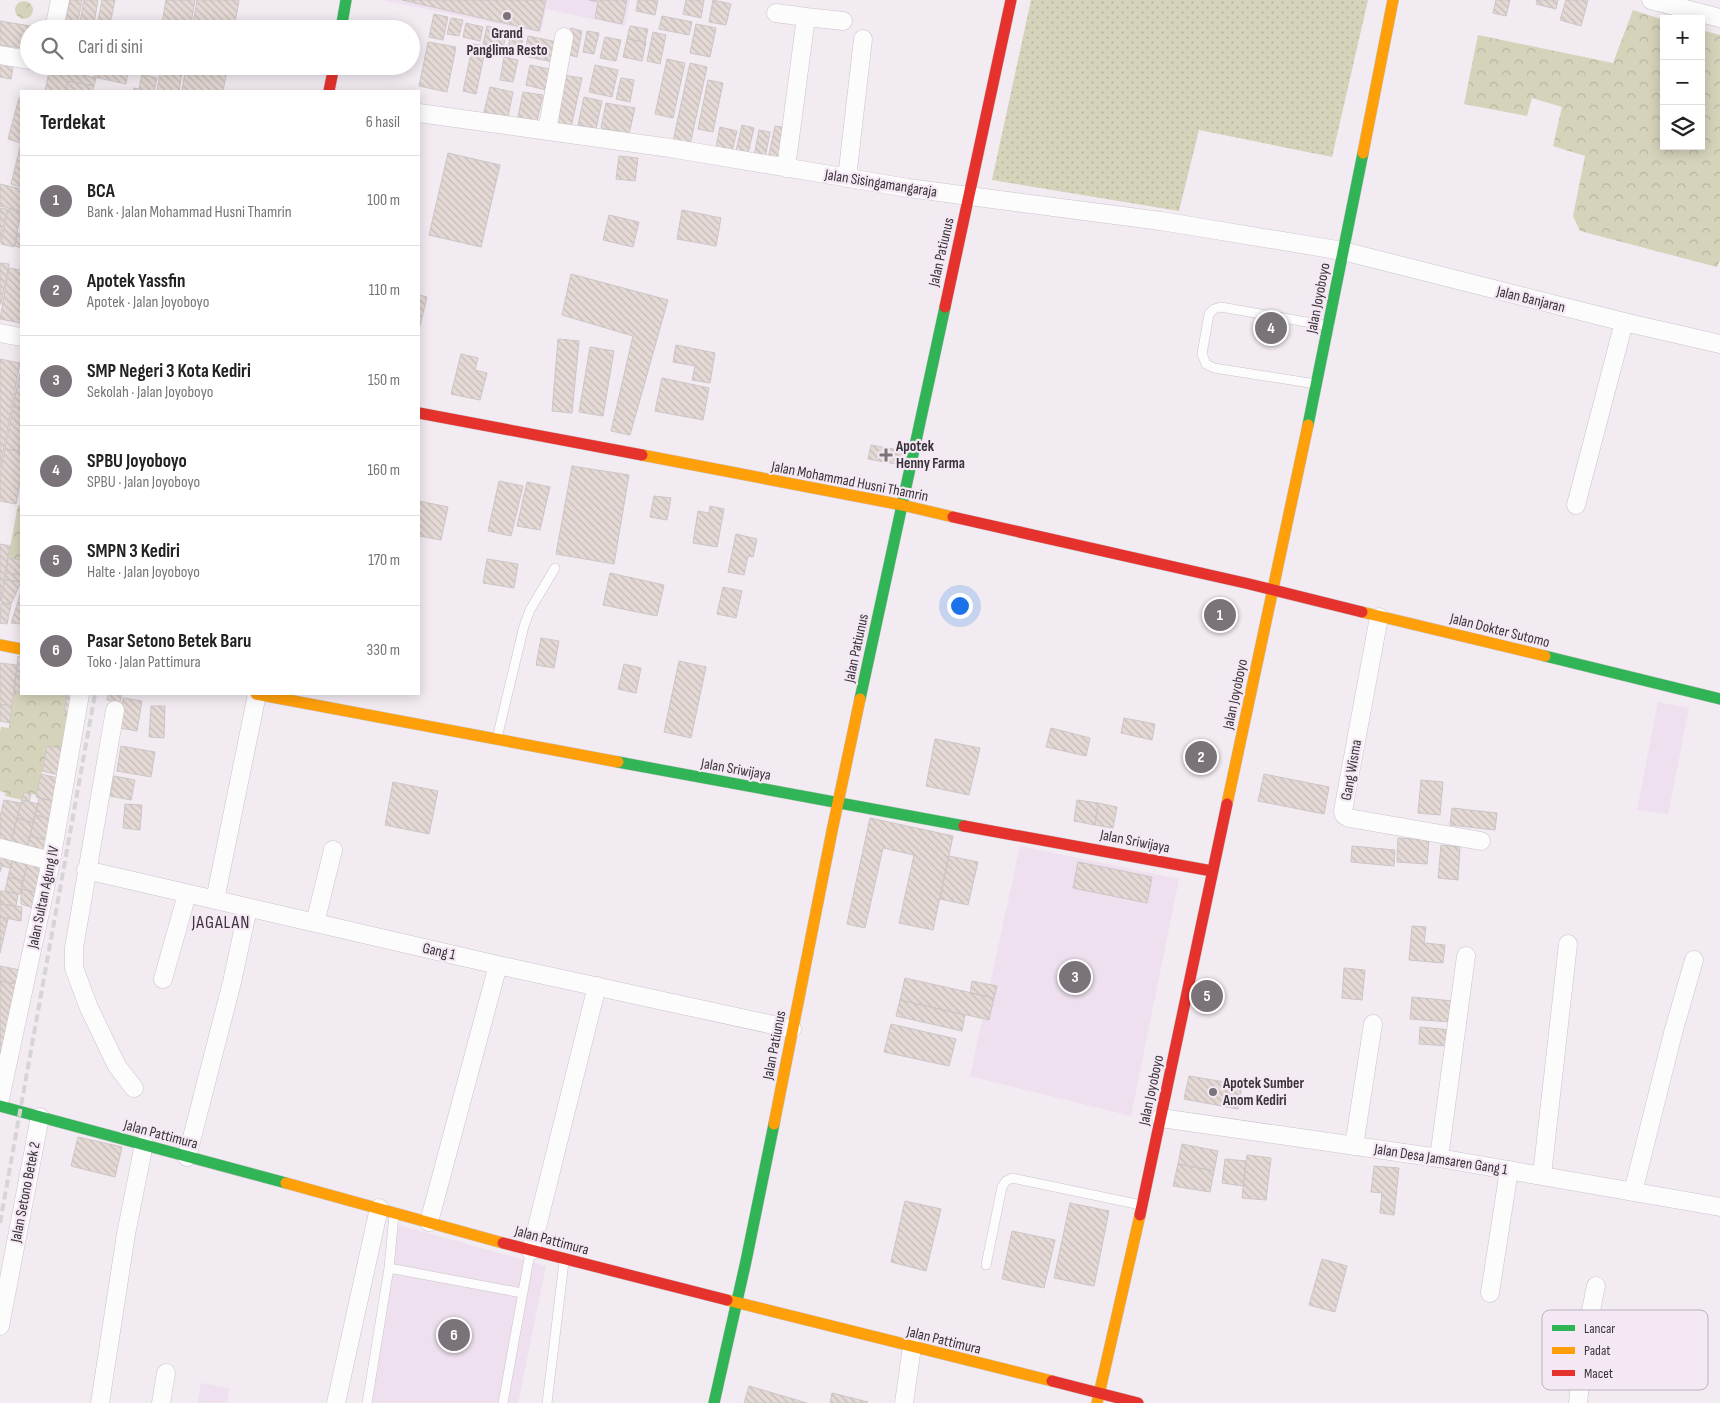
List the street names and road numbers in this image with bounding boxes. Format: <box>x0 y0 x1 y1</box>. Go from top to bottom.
street label: Jalan Sisingamangaraja <box>823 165 939 202</box>
street label: Jalan Patiunus <box>924 216 959 289</box>
street label: Jalan Joyoboyo <box>1302 261 1335 336</box>
street label: Jalan Banjaran <box>1494 282 1567 317</box>
street label: Jalan Mohammad Husni Thamrin <box>769 457 930 506</box>
street label: Jalan Dokter Sutomo <box>1447 609 1552 652</box>
street label: Jalan Patiunus <box>840 612 873 685</box>
street label: Jalan Joyoboyo <box>1219 657 1252 732</box>
street label: Gang Wisma <box>1337 738 1366 802</box>
street label: Jalan Sriwijaya <box>698 754 773 785</box>
street label: Jalan Sriwijaya <box>1097 825 1172 858</box>
street label: Jalan Sultan Agung IV <box>23 844 64 951</box>
street label: Gang 1 <box>421 938 458 965</box>
street label: Jalan Patiunus <box>758 1009 790 1082</box>
street label: Jalan Joyoboyo <box>1135 1053 1168 1128</box>
street label: Jalan Pattimura <box>121 1115 200 1154</box>
street label: Jalan Desa Jamsaren Gang 1 <box>1372 1139 1510 1180</box>
street label: Jalan Setono Betek 2 <box>6 1140 45 1245</box>
street label: Jalan Pattimura <box>512 1221 591 1260</box>
street label: Jalan Pattimura <box>904 1322 983 1359</box>

